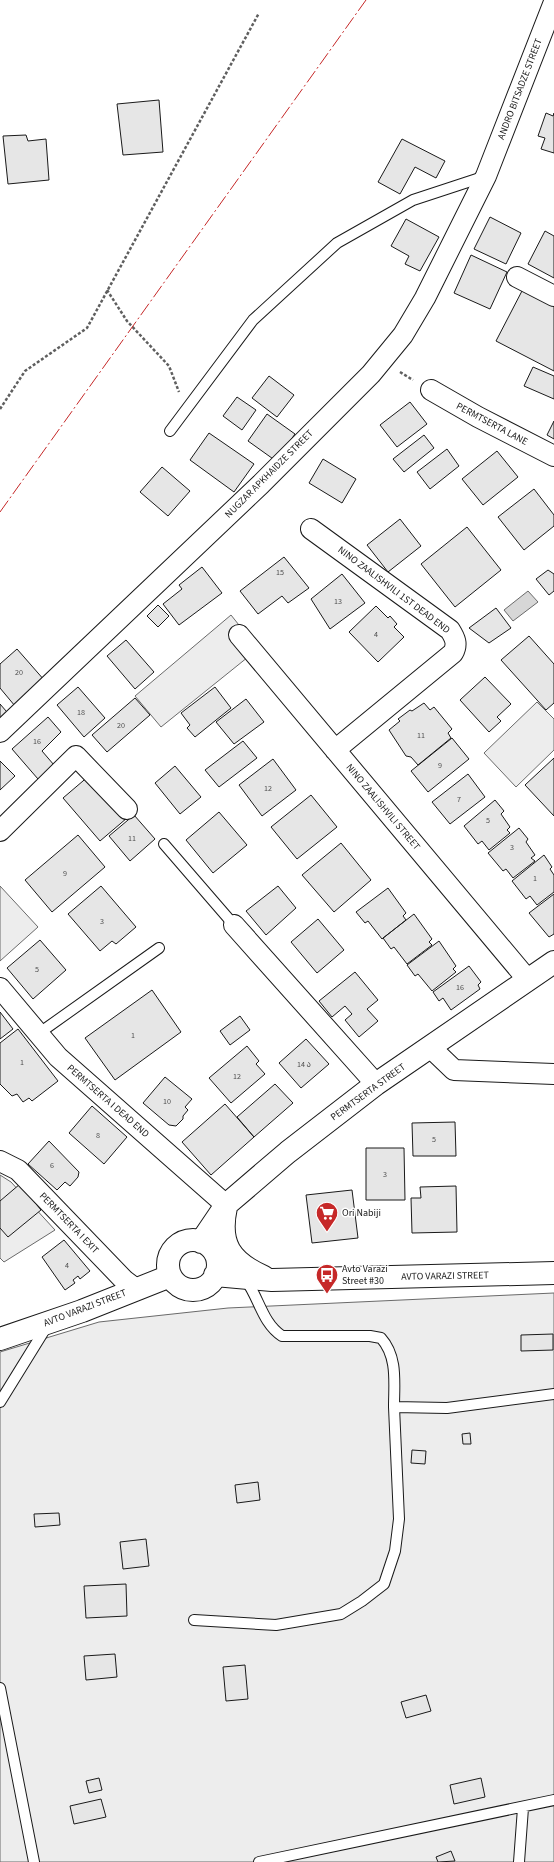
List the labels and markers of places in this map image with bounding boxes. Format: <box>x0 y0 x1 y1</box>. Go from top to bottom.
supermarket icon: Ori Nabiji <box>314 1200 340 1233</box>
place label: Ori Nabiji <box>342 1206 381 1220</box>
bus stop icon: Avto Varazi Street #30 <box>314 1262 340 1295</box>
place label: Avto Varazi Street #30 <box>342 1262 388 1288</box>

